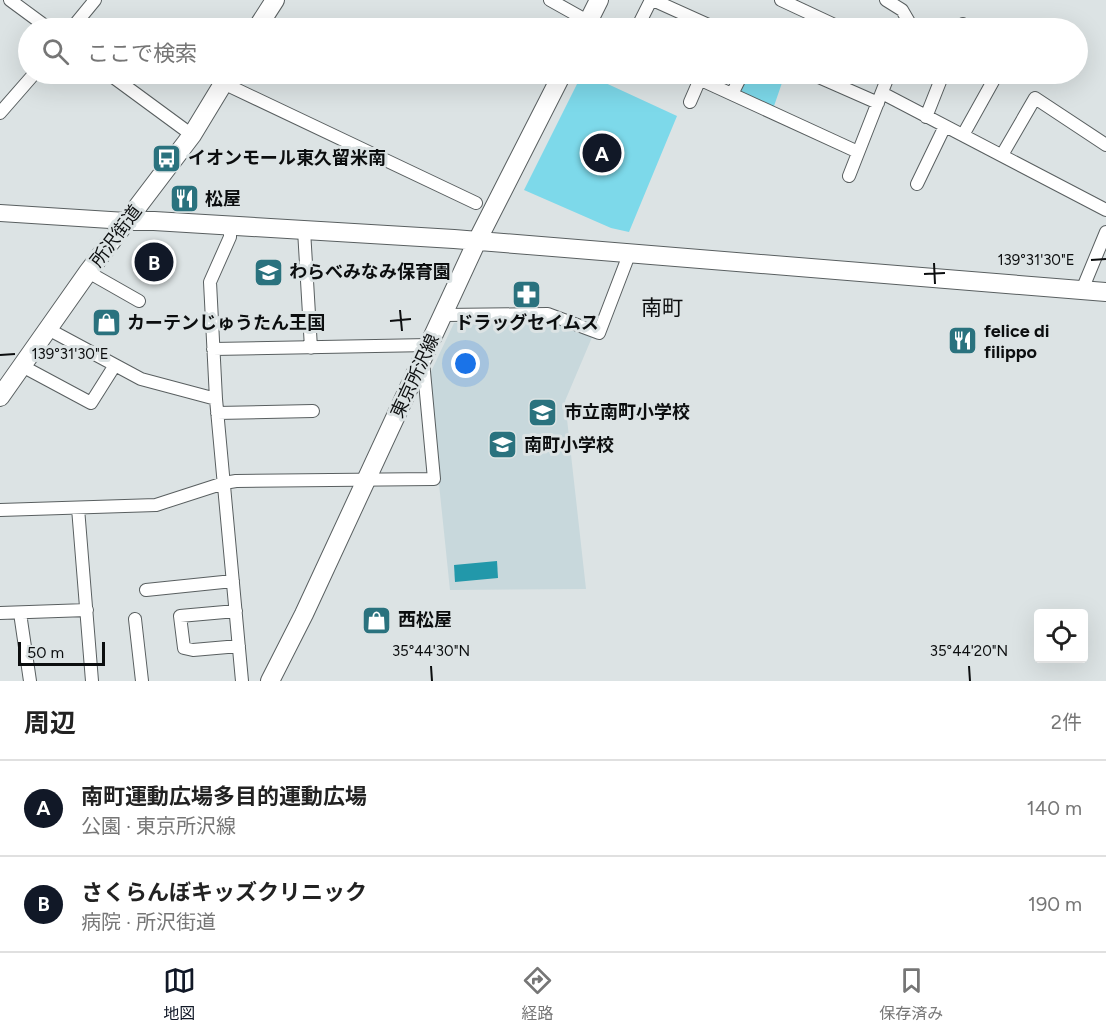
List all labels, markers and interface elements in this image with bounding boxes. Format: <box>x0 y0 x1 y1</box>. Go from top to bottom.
search box <box>18 18 1088 84</box>
icon: search <box>39 35 72 68</box>
text: ここで検索 <box>87 40 197 67</box>
pin: A <box>582 130 622 176</box>
bus stop icon: イオンモール東久留米南 <box>151 142 183 174</box>
place label: イオンモール東久留米南 <box>188 147 386 169</box>
restaurant icon: 松屋 <box>168 183 200 215</box>
place label: 松屋 <box>205 188 241 210</box>
street label: 所沢街道 <box>86 201 146 271</box>
pin: B <box>134 240 174 284</box>
text: 139°31'30"E <box>997 251 1075 269</box>
school or university icon: わらべみなみ保育園 <box>252 256 284 288</box>
place label: わらべみなみ保育園 <box>289 261 451 283</box>
pharmacy icon: ドラッグセイムス <box>511 278 543 310</box>
district label: 南町 <box>641 295 683 320</box>
shop icon: カーテンじゅうたん王国 <box>90 307 122 339</box>
place label: カーテンじゅうたん王国 <box>127 312 325 334</box>
place label: ドラッグセイムス <box>455 312 599 334</box>
place label: felice di filippo <box>984 320 1049 363</box>
restaurant icon: felice di filippo <box>947 325 979 357</box>
street label: 東京所沢線 <box>386 331 444 421</box>
text: 139°31'30"E <box>31 345 109 363</box>
your location <box>451 349 480 378</box>
school or university icon: 市立南町小学校 <box>527 396 559 428</box>
place label: 市立南町小学校 <box>564 401 690 423</box>
school or university icon: 南町小学校 <box>487 429 519 461</box>
place label: 南町小学校 <box>524 434 614 456</box>
shop icon: 西松屋 <box>361 604 393 636</box>
place label: 西松屋 <box>398 609 452 631</box>
map controls <box>1034 609 1088 663</box>
button: locate <box>1034 609 1088 663</box>
scale bar <box>18 639 105 666</box>
text: 35°44'30"N <box>392 642 470 660</box>
text: 35°44'20"N <box>930 642 1008 660</box>
text: 50 m <box>27 643 64 662</box>
text: 周辺 <box>24 707 76 739</box>
text: 2件 <box>1051 710 1082 734</box>
text: 南町運動広場多目的運動広場 <box>81 783 367 810</box>
text: A <box>36 796 51 820</box>
text: 140 m <box>1027 796 1082 820</box>
text: 公園 · 東京所沢線 <box>81 814 236 838</box>
text: さくらんぼキッズクリニック <box>81 879 367 906</box>
text: B <box>37 892 50 916</box>
text: 190 m <box>1028 892 1082 916</box>
text: 病院 · 所沢街道 <box>81 910 216 934</box>
tab: 地図 <box>163 964 196 1024</box>
tab: 経路 <box>521 964 554 1024</box>
tab: 保存済み <box>879 964 943 1024</box>

